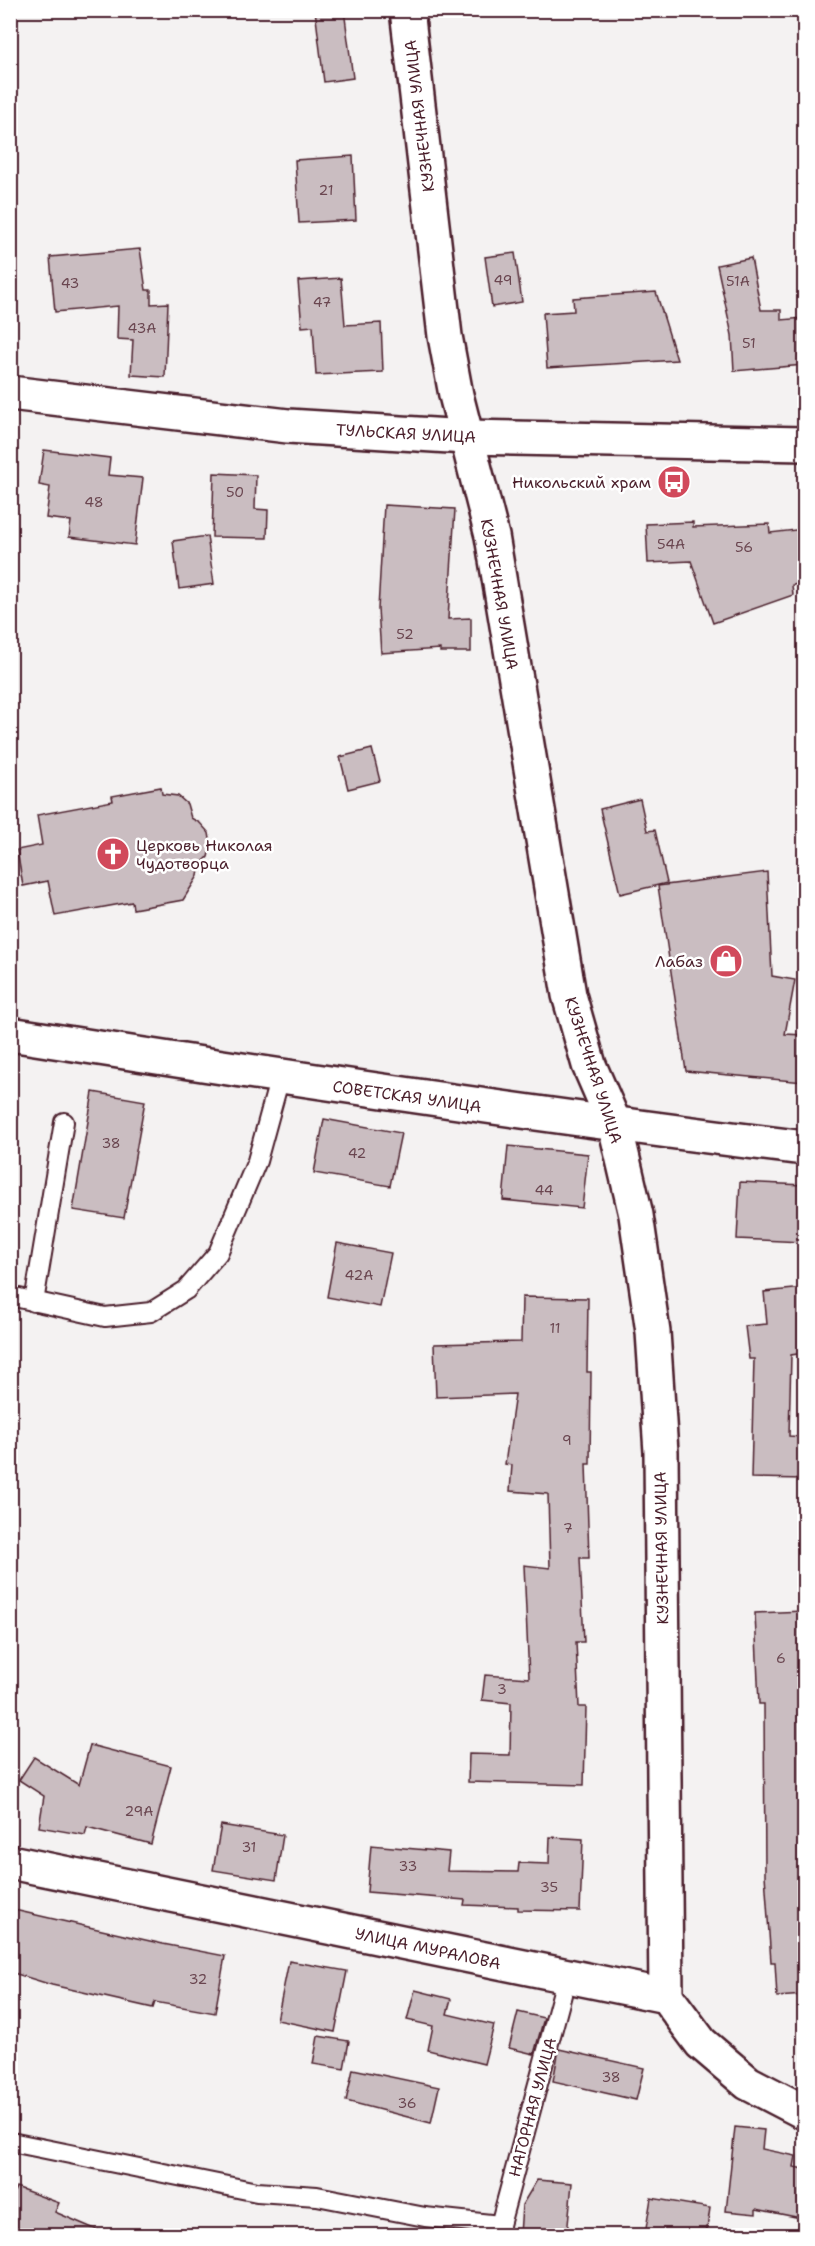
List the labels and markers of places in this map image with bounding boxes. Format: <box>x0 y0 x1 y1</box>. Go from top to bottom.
bus stop icon: Никольский храм <box>656 464 692 500</box>
place label: Никольский храм <box>512 472 651 493</box>
place label: Церковь Николая Чудотворца <box>136 835 273 874</box>
church icon: Церковь Николая Чудотворца <box>95 836 131 872</box>
shop icon: Лабаз <box>708 943 744 979</box>
place label: Лабаз <box>655 951 703 972</box>

